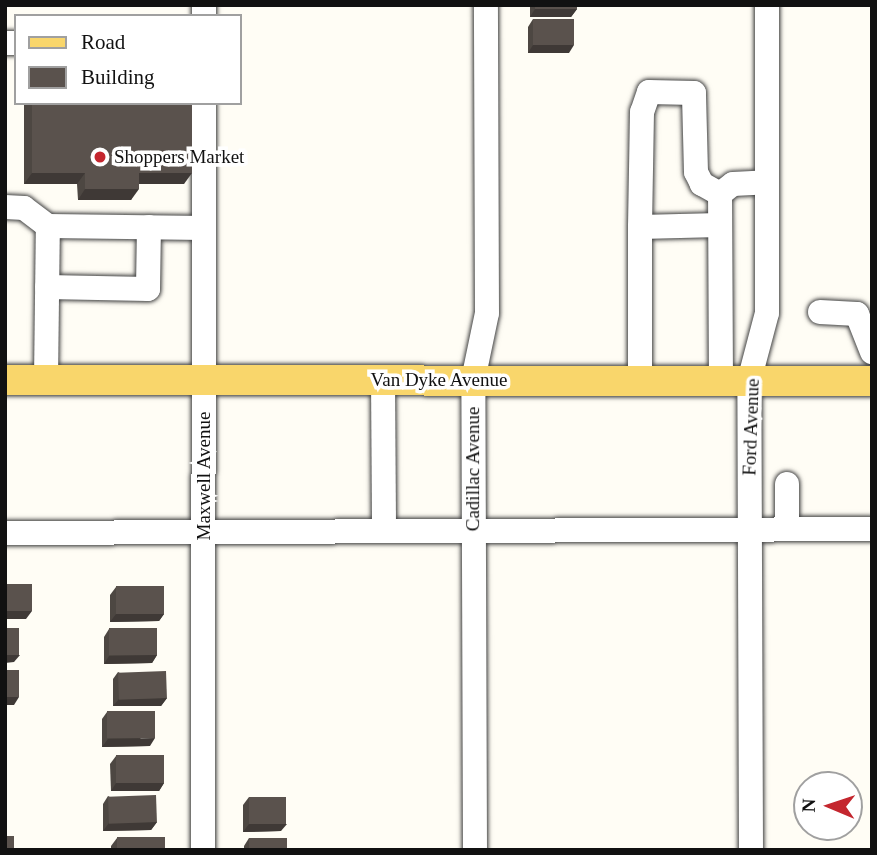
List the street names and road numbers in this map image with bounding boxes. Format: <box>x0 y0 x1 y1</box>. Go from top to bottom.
street label: Van Dyke Avenue <box>370 369 508 391</box>
street label: Ford Avenue <box>738 377 764 477</box>
street label: Cadillac Avenue <box>462 406 484 532</box>
street label: Maxwell Avenue <box>193 411 215 541</box>

